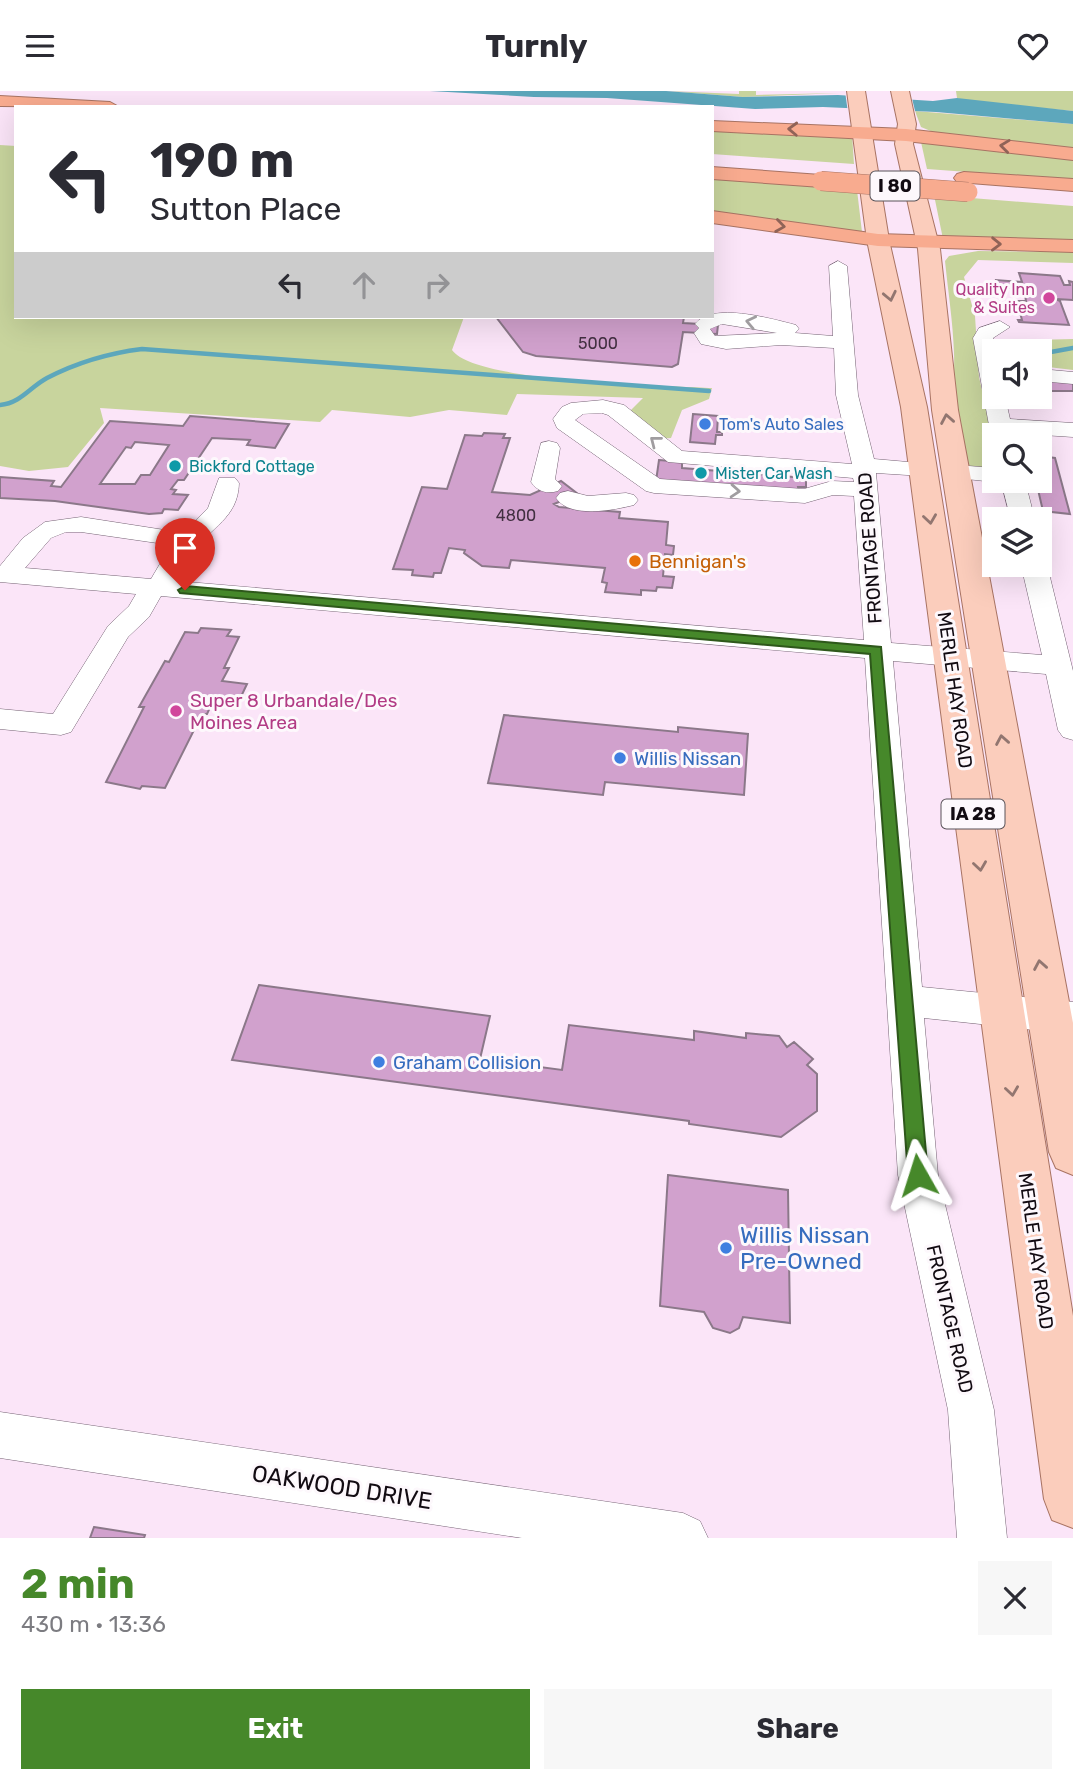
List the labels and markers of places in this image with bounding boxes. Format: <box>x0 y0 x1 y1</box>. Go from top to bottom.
place label: Quality Inn & Suites <box>956 280 1035 317</box>
marker: Quality Inn & Suites <box>1041 290 1057 306</box>
place label: Tom's Auto Sales <box>719 415 844 434</box>
marker: Tom's Auto Sales <box>697 416 713 432</box>
place label: Bickford Cottage <box>189 457 315 476</box>
marker: Bickford Cottage <box>167 458 183 474</box>
place label: Mister Car Wash <box>715 464 833 483</box>
marker: Mister Car Wash <box>693 465 709 481</box>
pin <box>155 518 215 590</box>
place label: Bennigan's <box>649 550 746 573</box>
marker: Bennigan's <box>627 553 643 569</box>
place label: Super 8 Urbandale/Des Moines Area <box>190 689 397 734</box>
marker: Super 8 Urbandale/Des Moines Area <box>168 703 184 719</box>
place label: Willis Nissan <box>634 747 741 770</box>
marker: Willis Nissan <box>612 750 628 766</box>
place label: Graham Collision <box>393 1051 541 1074</box>
marker: Graham Collision <box>371 1054 387 1070</box>
place label: Willis Nissan Pre-Owned <box>740 1221 870 1275</box>
marker: Willis Nissan Pre-Owned <box>718 1240 734 1256</box>

